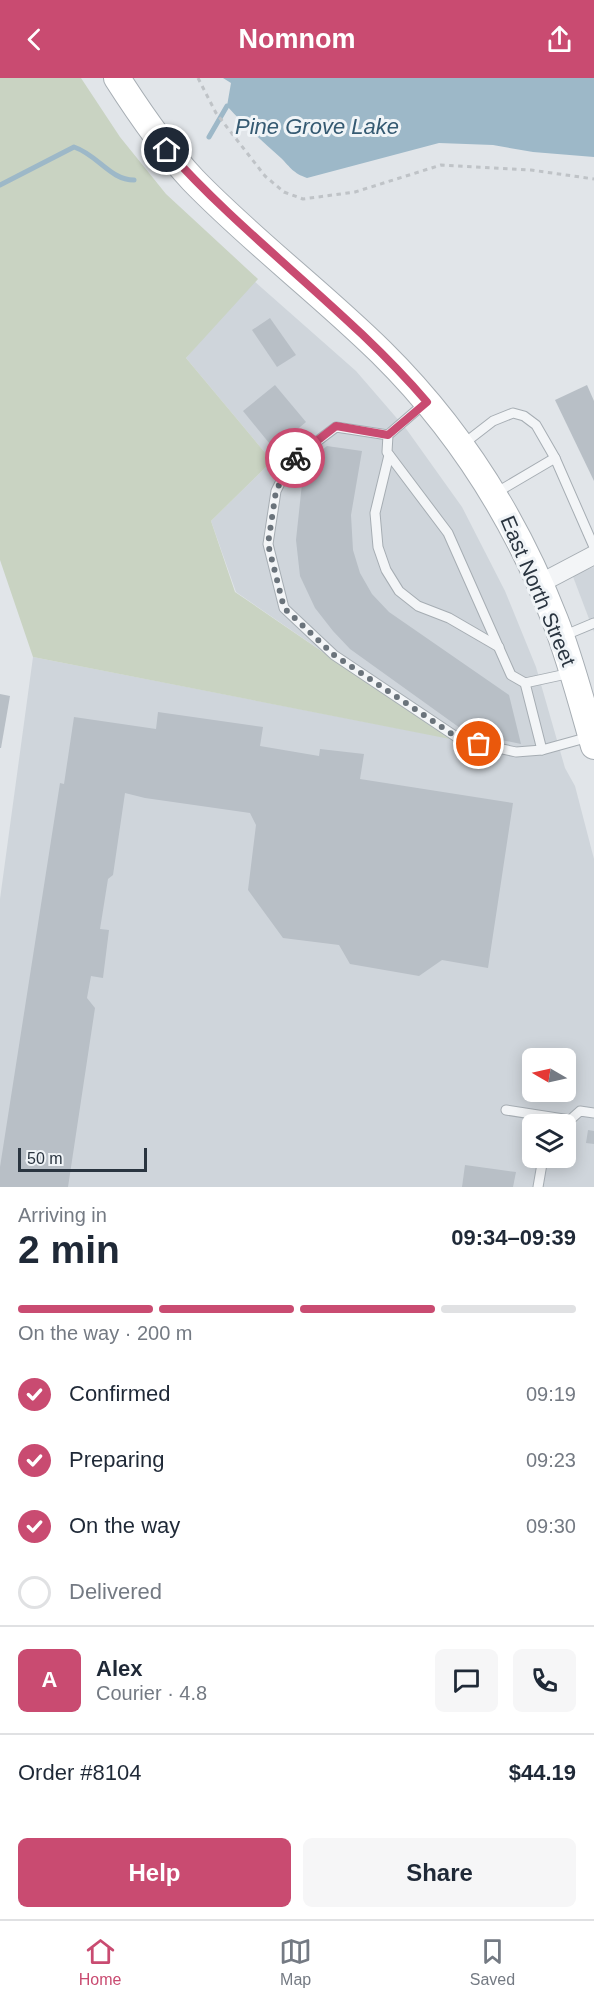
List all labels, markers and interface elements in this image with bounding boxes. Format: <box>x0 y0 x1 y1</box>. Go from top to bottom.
icon: back <box>18 23 51 56</box>
icon: share <box>543 23 576 56</box>
text: Nomnom <box>239 24 356 54</box>
water label: Pine Grove Lake <box>235 114 399 139</box>
pin <box>141 124 192 175</box>
icon: home <box>150 133 183 166</box>
courier <box>265 428 325 488</box>
icon: bike <box>279 442 312 475</box>
street label: East North Street <box>496 512 581 670</box>
pin <box>453 718 504 769</box>
icon: bag <box>462 727 495 760</box>
north arrow <box>522 1048 576 1102</box>
map controls <box>522 1048 576 1168</box>
button: layers <box>522 1114 576 1168</box>
scale bar <box>18 1145 147 1172</box>
text: 50 m <box>27 1150 63 1167</box>
text: Arriving in <box>18 1204 107 1226</box>
text: 09:34–09:39 <box>451 1225 576 1250</box>
text: 2 min <box>18 1228 120 1271</box>
text: On the way · 200 m <box>18 1322 193 1344</box>
icon: check <box>18 1378 51 1411</box>
text: Confirmed <box>69 1381 170 1406</box>
text: 09:19 <box>526 1383 576 1405</box>
icon: check <box>18 1444 51 1477</box>
text: Preparing <box>69 1447 164 1472</box>
text: 09:23 <box>526 1449 576 1471</box>
icon: check <box>18 1510 51 1543</box>
text: On the way <box>69 1513 180 1538</box>
text: 09:30 <box>526 1515 576 1537</box>
text: Delivered <box>69 1579 162 1604</box>
button: chat <box>435 1649 498 1712</box>
button: phone <box>513 1649 576 1712</box>
text: Alex <box>96 1656 142 1681</box>
text: A <box>42 1667 57 1692</box>
text: Courier · 4.8 <box>96 1682 207 1704</box>
text: Order #8104 <box>18 1760 142 1785</box>
text: $44.19 <box>509 1760 576 1785</box>
button: Help <box>18 1838 291 1907</box>
button: Share <box>303 1838 576 1907</box>
tab: Home <box>79 1935 122 1989</box>
tab: Map <box>279 1935 312 1989</box>
tab: Saved <box>470 1935 515 1989</box>

